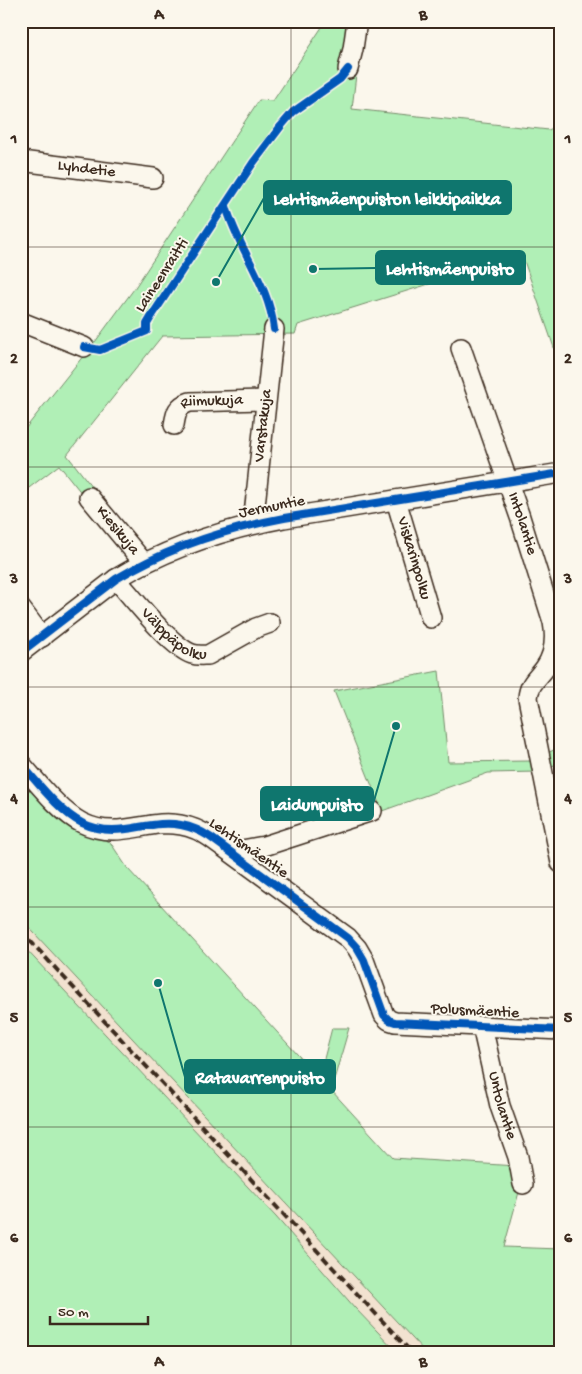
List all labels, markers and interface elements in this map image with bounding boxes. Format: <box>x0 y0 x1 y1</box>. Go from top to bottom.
text: A <box>153 7 165 26</box>
text: B <box>418 7 428 26</box>
text: 1 <box>10 131 17 150</box>
text: 1 <box>564 131 571 150</box>
street label: Lyhdetie <box>56 156 117 183</box>
callout: Lehtismäenpuiston leikkipaikka <box>264 181 511 214</box>
text: Lehtismäenpuiston leikkipaikka <box>273 190 502 211</box>
street label: Laineenraitti <box>132 235 194 317</box>
callout: Lehtismäenpuisto <box>376 251 525 284</box>
text: Lehtismäenpuisto <box>386 260 515 281</box>
text: 2 <box>10 351 18 370</box>
text: 2 <box>564 351 572 370</box>
street label: Varstakuja <box>250 387 277 464</box>
street label: Riimukuja <box>177 391 244 414</box>
street label: Intolantie <box>503 490 541 558</box>
street label: Jermuntie <box>237 492 307 524</box>
street label: Kiesikuja <box>91 502 144 560</box>
street label: Viskarinpolku <box>392 514 435 603</box>
text: 3 <box>9 571 18 590</box>
text: 3 <box>563 571 572 590</box>
street label: Välppäpolku <box>135 604 207 665</box>
callout: Laidunpuisto <box>261 787 373 820</box>
text: 4 <box>9 791 18 810</box>
text: 4 <box>563 791 572 810</box>
text: Laidunpuisto <box>271 796 364 817</box>
street label: Lehtismäentie <box>204 815 292 884</box>
street label: Polusmäentie <box>429 1000 520 1024</box>
text: 5 <box>10 1010 19 1029</box>
text: 5 <box>564 1010 573 1029</box>
callout: Ratavarrenpuisto <box>185 1060 335 1093</box>
text: Ratavarrenpuisto <box>194 1069 326 1090</box>
street label: Untolantie <box>483 1070 521 1143</box>
text: 6 <box>10 1230 19 1249</box>
text: 6 <box>564 1230 573 1249</box>
scale bar <box>50 1294 148 1326</box>
text: 50 m <box>58 1304 89 1322</box>
text: A <box>153 1354 165 1373</box>
text: B <box>418 1354 428 1373</box>

